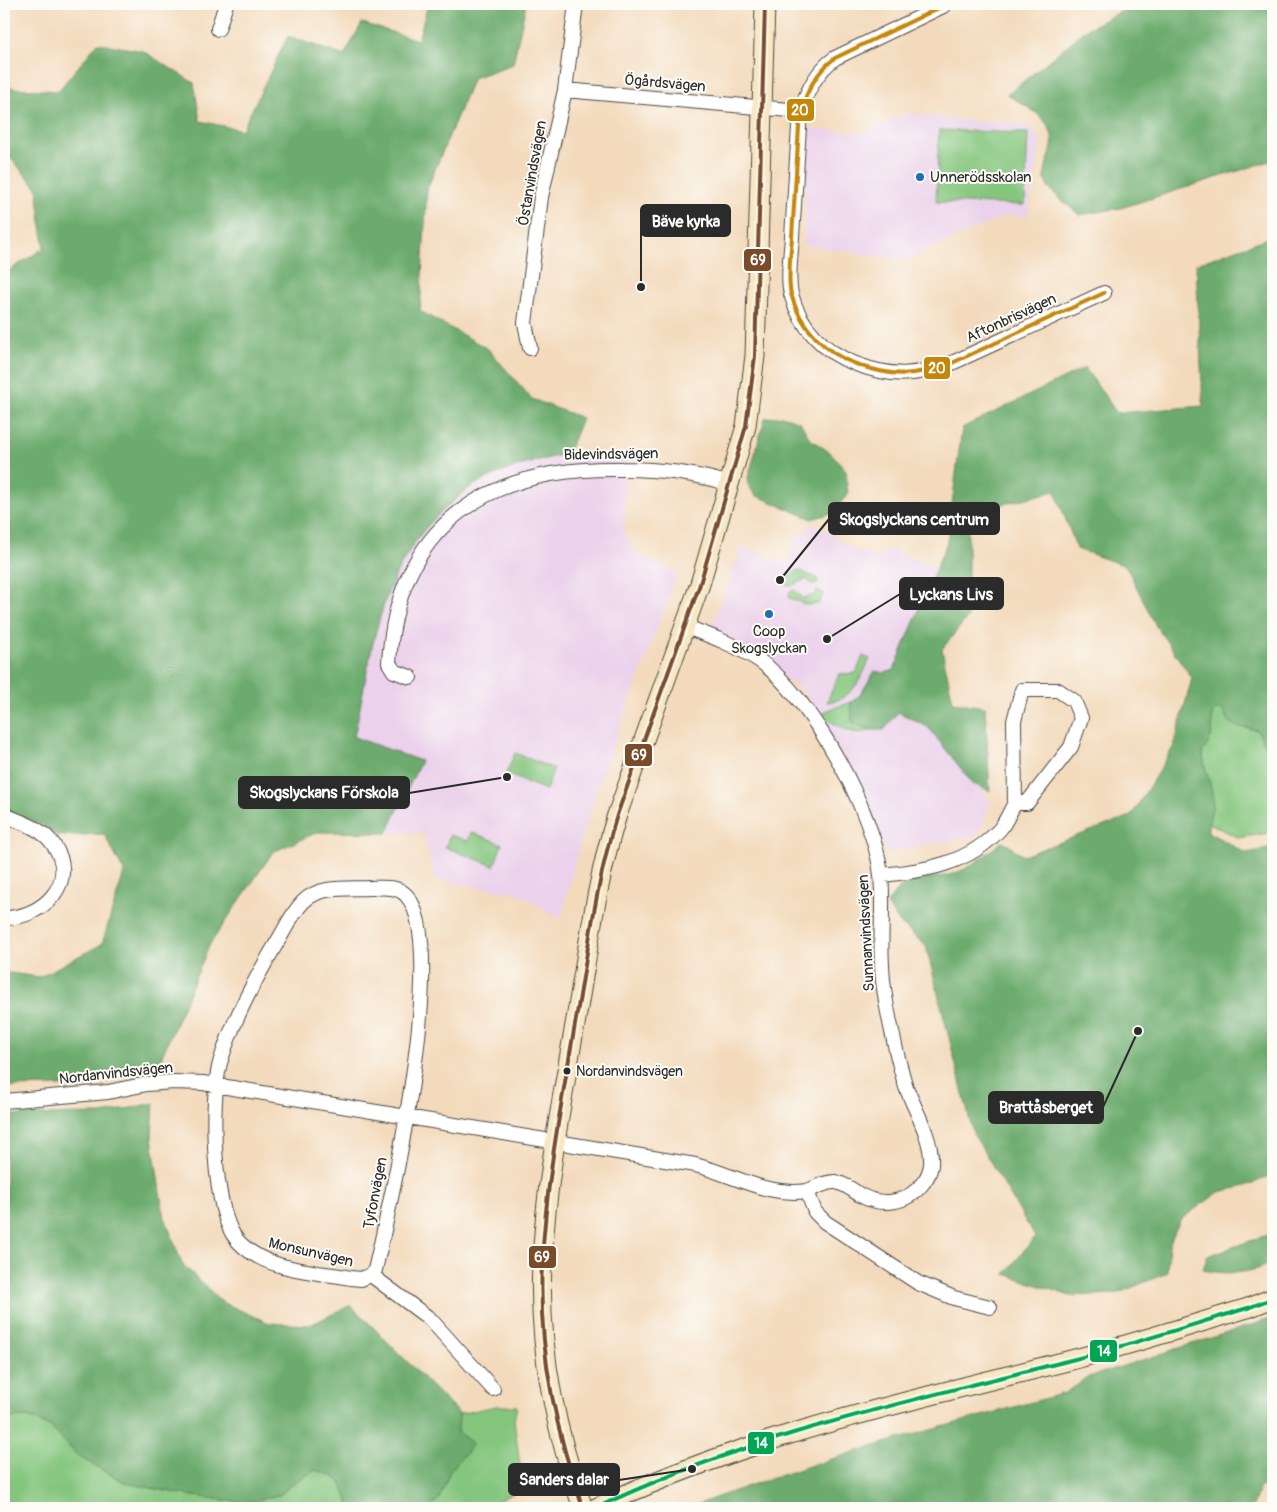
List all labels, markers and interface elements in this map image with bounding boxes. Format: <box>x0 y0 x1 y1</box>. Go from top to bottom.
street label: Ögårdsvägen <box>624 70 706 97</box>
line badge: 20 <box>786 98 815 122</box>
text: 20 <box>791 102 809 119</box>
street label: Östanvindsvägen <box>514 119 551 227</box>
place label: Unnerödsskolan <box>930 168 1032 187</box>
marker: Unnerödsskolan <box>914 171 926 183</box>
callout: Bäve kyrka <box>641 205 730 236</box>
text: Bäve kyrka <box>652 212 721 232</box>
line badge: 69 <box>743 248 772 272</box>
text: 69 <box>750 252 766 269</box>
street label: Aftonbrisvägen <box>963 289 1059 348</box>
line badge: 20 <box>923 356 951 380</box>
text: 20 <box>928 360 946 377</box>
street label: Bidevindsvägen <box>563 444 659 465</box>
callout: Skogslyckans centrum <box>829 503 999 534</box>
text: Skogslyckans centrum <box>839 510 989 530</box>
callout: Lyckans Livs <box>900 578 1003 609</box>
text: Lyckans Livs <box>909 585 994 605</box>
marker: Coop Skogslyckan <box>763 608 775 620</box>
place label: Coop Skogslyckan <box>731 622 807 658</box>
line badge: 69 <box>624 743 653 767</box>
text: 69 <box>631 747 647 764</box>
callout: Skogslyckans Förskola <box>239 777 409 808</box>
text: Skogslyckans Förskola <box>249 783 399 803</box>
street label: Sunnanvindsvägen <box>854 874 879 992</box>
street label: Nordanvindsvägen <box>58 1058 174 1089</box>
place label: Nordanvindsvägen <box>576 1063 683 1080</box>
marker: Nordanvindsvägen <box>562 1066 572 1076</box>
callout: Brattåsberget <box>989 1092 1103 1123</box>
text: Brattåsberget <box>999 1098 1093 1118</box>
street label: Tyfonvägen <box>359 1156 392 1231</box>
street label: Monsunvägen <box>267 1234 355 1271</box>
line badge: 69 <box>528 1245 557 1269</box>
text: 69 <box>534 1249 550 1266</box>
line badge: 14 <box>1089 1339 1118 1363</box>
text: 14 <box>1097 1343 1112 1360</box>
line badge: 14 <box>747 1431 775 1455</box>
text: 14 <box>754 1435 769 1452</box>
callout: Sanders dalar <box>509 1464 619 1495</box>
text: Sanders dalar <box>519 1470 609 1490</box>

